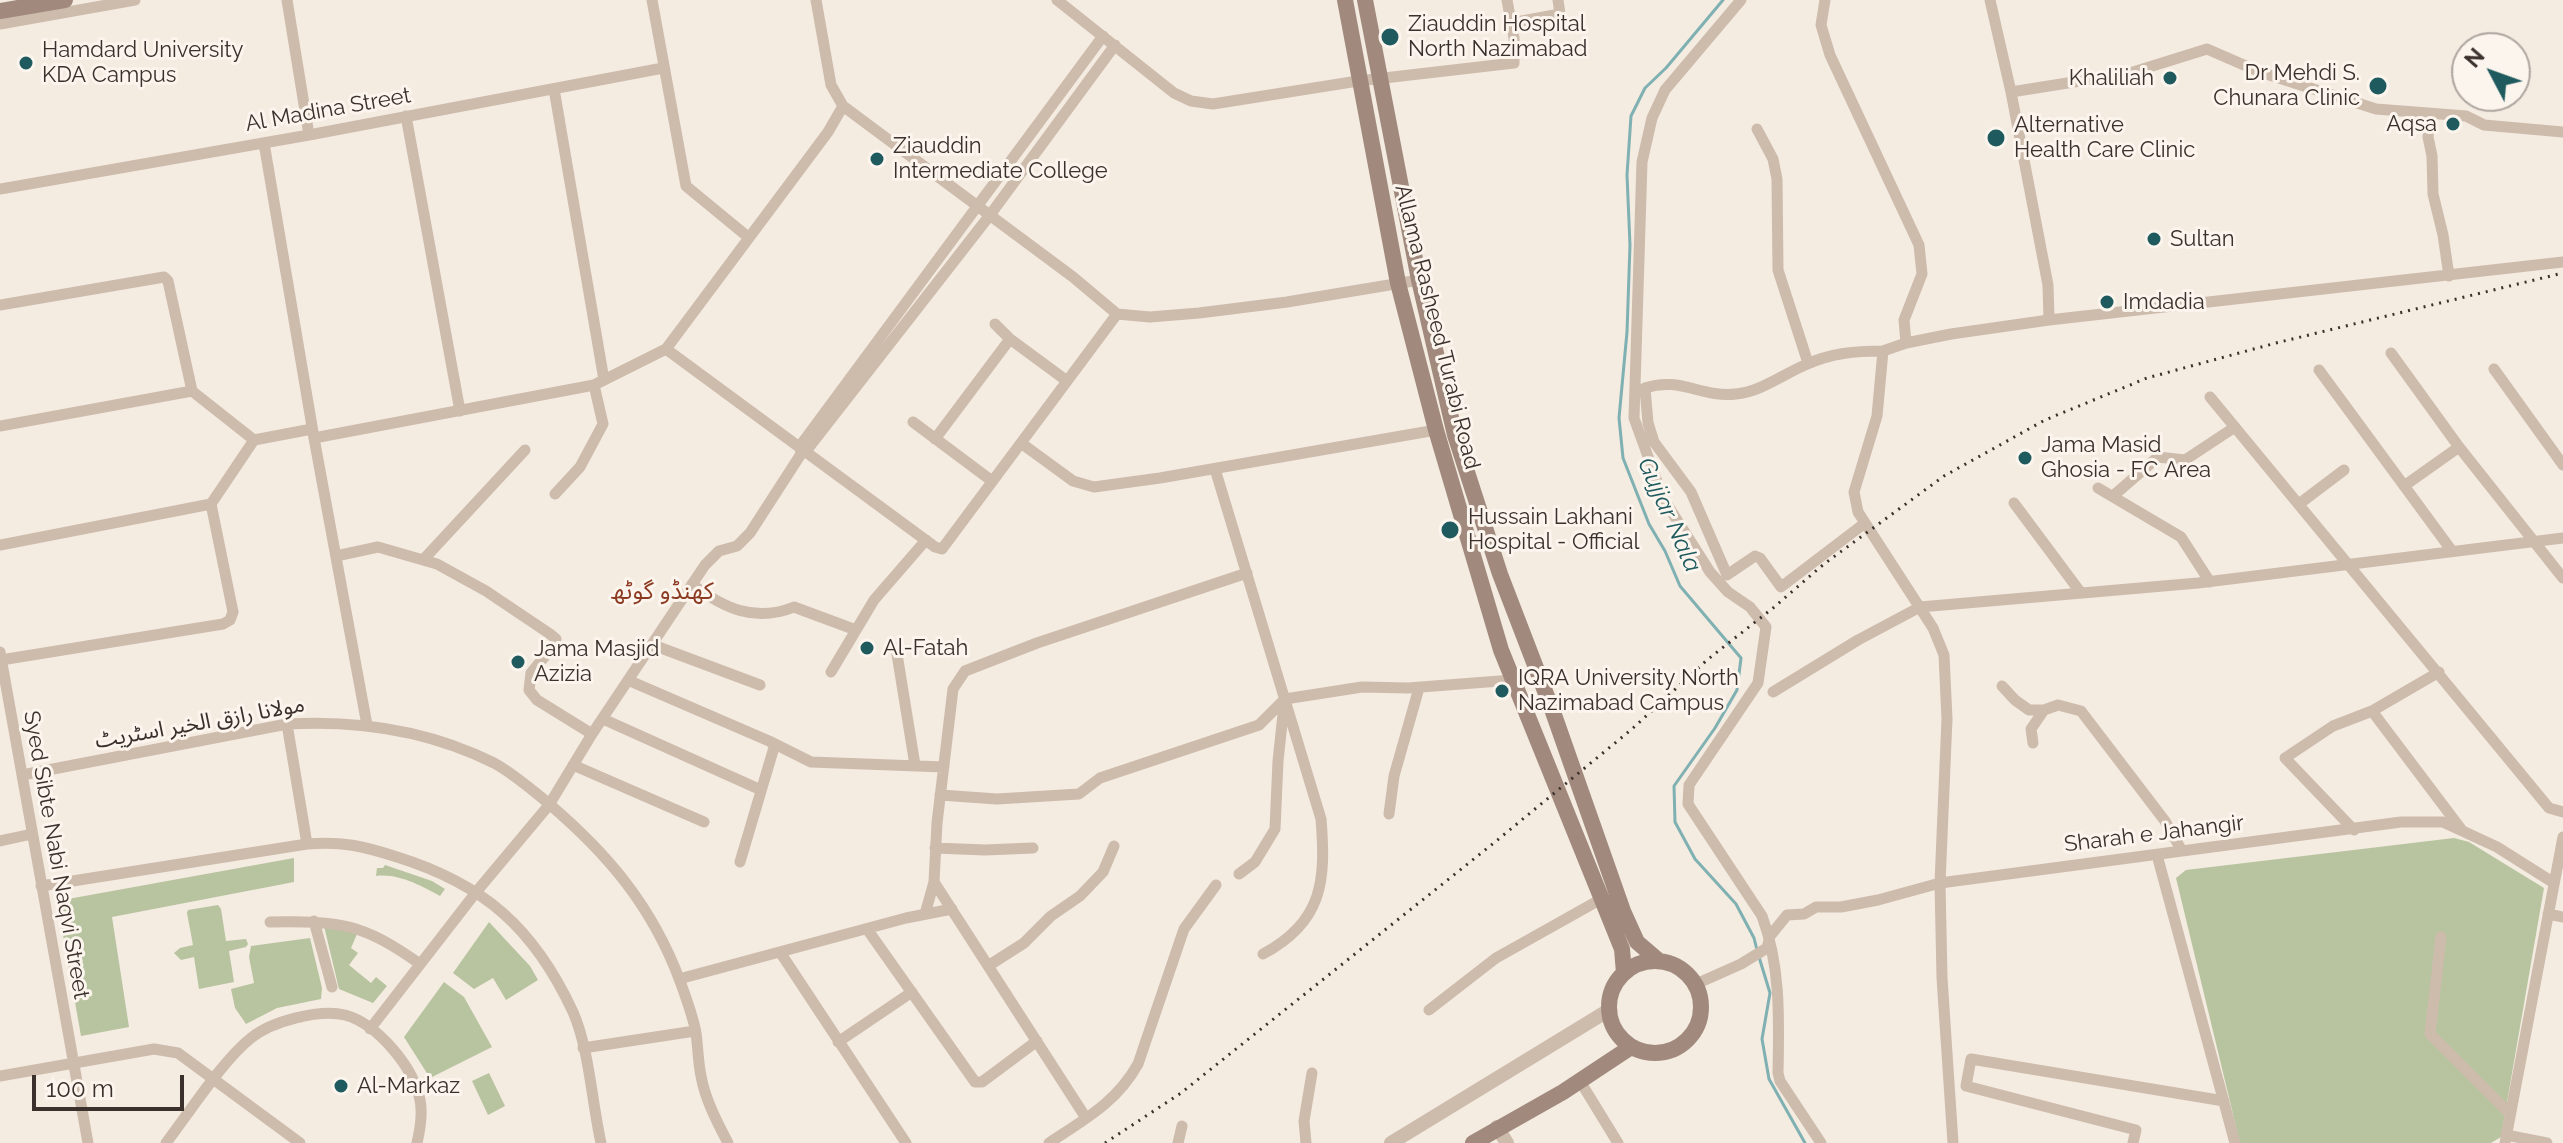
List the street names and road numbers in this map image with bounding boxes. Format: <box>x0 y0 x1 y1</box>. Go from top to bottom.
street label: Al Madina Street <box>243 82 413 138</box>
street label: Allama Rasheed Turabi Road <box>1389 182 1485 472</box>
street label: مولانا رازق الخیر اسٹریٹ <box>93 692 307 754</box>
street label: Syed Sibte Nabi Naqvi Street <box>18 709 94 1001</box>
street label: Sharah e Jahangir <box>2063 810 2245 858</box>

